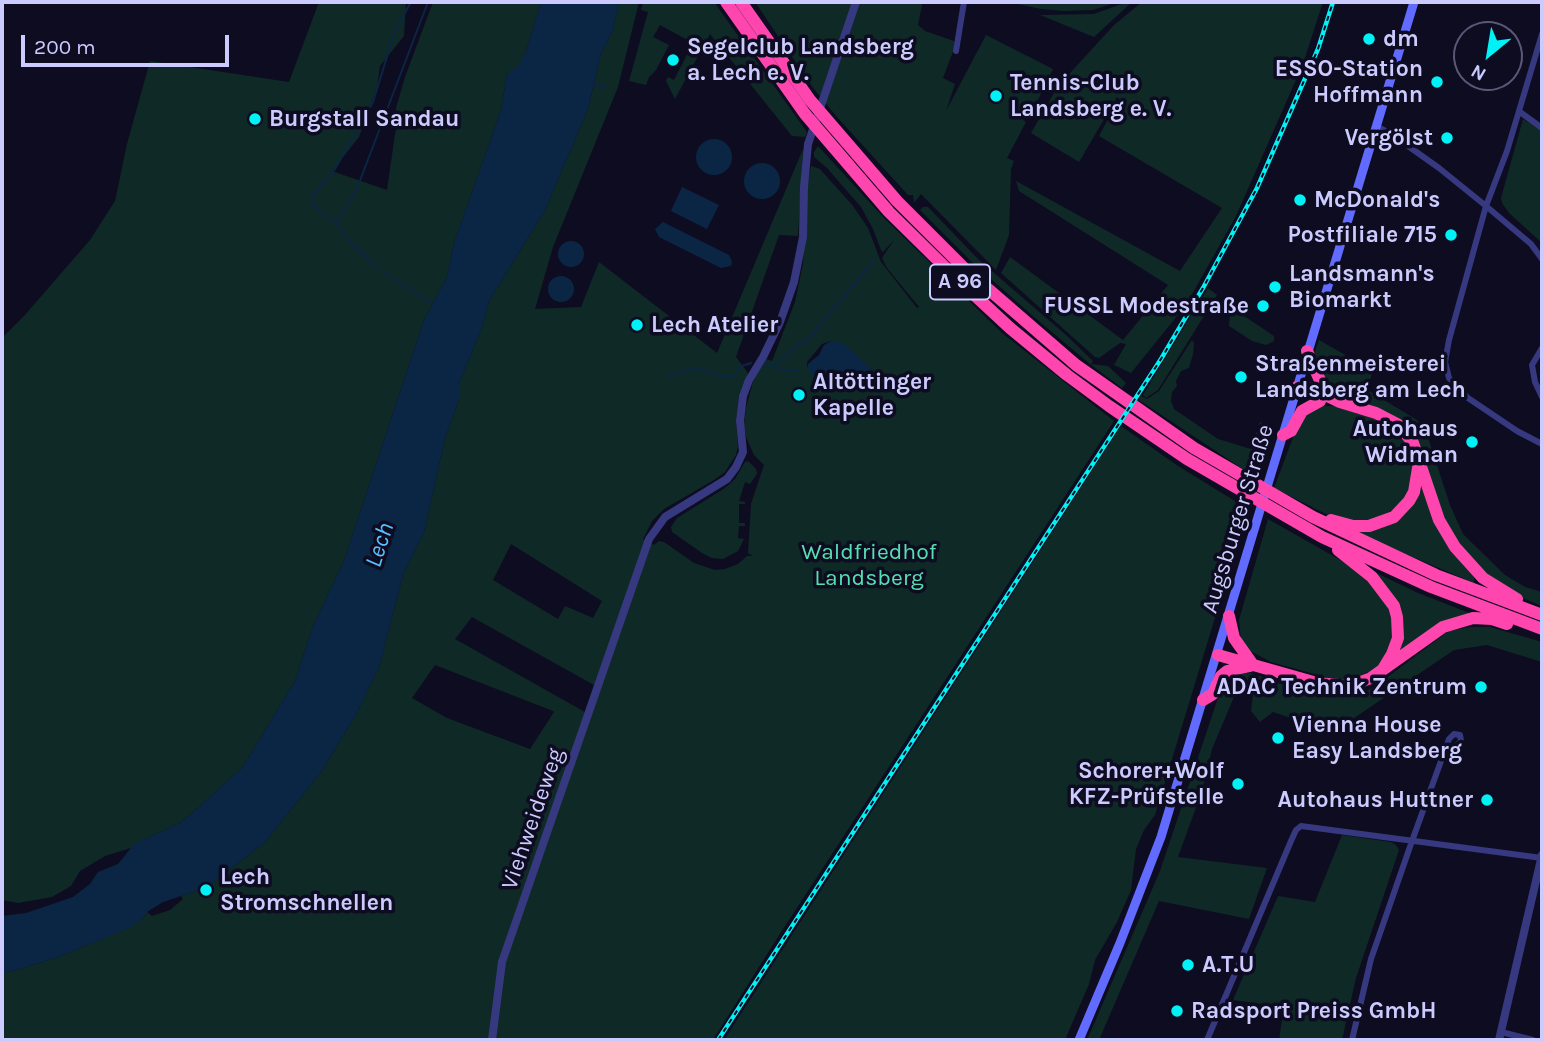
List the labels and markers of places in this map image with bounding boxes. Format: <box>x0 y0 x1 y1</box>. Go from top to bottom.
place label: dm <box>1383 25 1419 53</box>
marker: dm <box>1361 31 1377 47</box>
place label: Segelclub Landsberg a. Lech e. V. <box>687 33 914 87</box>
marker: Segelclub Landsberg a. Lech e. V. <box>665 52 681 68</box>
place label: ESSO-Station Hoffmann <box>1275 55 1423 109</box>
place label: Tennis-Club Landsberg e. V. <box>1010 69 1172 123</box>
marker: ESSO-Station Hoffmann <box>1429 74 1445 90</box>
marker: Tennis-Club Landsberg e. V. <box>988 88 1004 104</box>
place label: Burgstall Sandau <box>269 105 459 133</box>
marker: Burgstall Sandau <box>247 111 263 127</box>
place label: Vergölst <box>1344 124 1433 152</box>
marker: Vergölst <box>1439 130 1455 146</box>
place label: McDonald's <box>1314 186 1440 214</box>
marker: McDonald's <box>1292 192 1308 208</box>
place label: Postfiliale 715 <box>1287 221 1437 249</box>
marker: Postfiliale 715 <box>1443 227 1459 243</box>
place label: Landsmann's Biomarkt <box>1289 260 1435 314</box>
marker: Landsmann's Biomarkt <box>1267 279 1283 295</box>
place label: FUSSL Modestraße <box>1044 292 1249 320</box>
marker: FUSSL Modestraße <box>1255 298 1271 314</box>
place label: Lech Atelier <box>651 311 778 339</box>
marker: Lech Atelier <box>629 317 645 333</box>
place label: Straßenmeisterei Landsberg am Lech <box>1255 350 1466 404</box>
place label: Altöttinger Kapelle <box>813 368 931 422</box>
marker: Straßenmeisterei Landsberg am Lech <box>1233 369 1249 385</box>
marker: Altöttinger Kapelle <box>791 387 807 403</box>
place label: Autohaus Widman <box>1353 415 1458 469</box>
marker: Autohaus Widman <box>1464 434 1480 450</box>
place label: ADAC Technik Zentrum <box>1216 673 1467 701</box>
marker: ADAC Technik Zentrum <box>1473 679 1489 695</box>
place label: Vienna House Easy Landsberg <box>1292 711 1462 765</box>
marker: Vienna House Easy Landsberg <box>1270 730 1286 746</box>
place label: Schorer+Wolf KFZ-Prüfstelle <box>1069 757 1224 811</box>
marker: Schorer+Wolf KFZ-Prüfstelle <box>1230 776 1246 792</box>
place label: Autohaus Huttner <box>1278 786 1473 814</box>
marker: Autohaus Huttner <box>1479 792 1495 808</box>
place label: Lech Stromschnellen <box>220 863 393 917</box>
marker: Lech Stromschnellen <box>198 882 214 898</box>
place label: A.T.U <box>1202 951 1254 979</box>
marker: A.T.U <box>1180 957 1196 973</box>
place label: Radsport Preiss GmbH <box>1191 997 1436 1025</box>
marker: Radsport Preiss GmbH <box>1169 1003 1185 1019</box>

